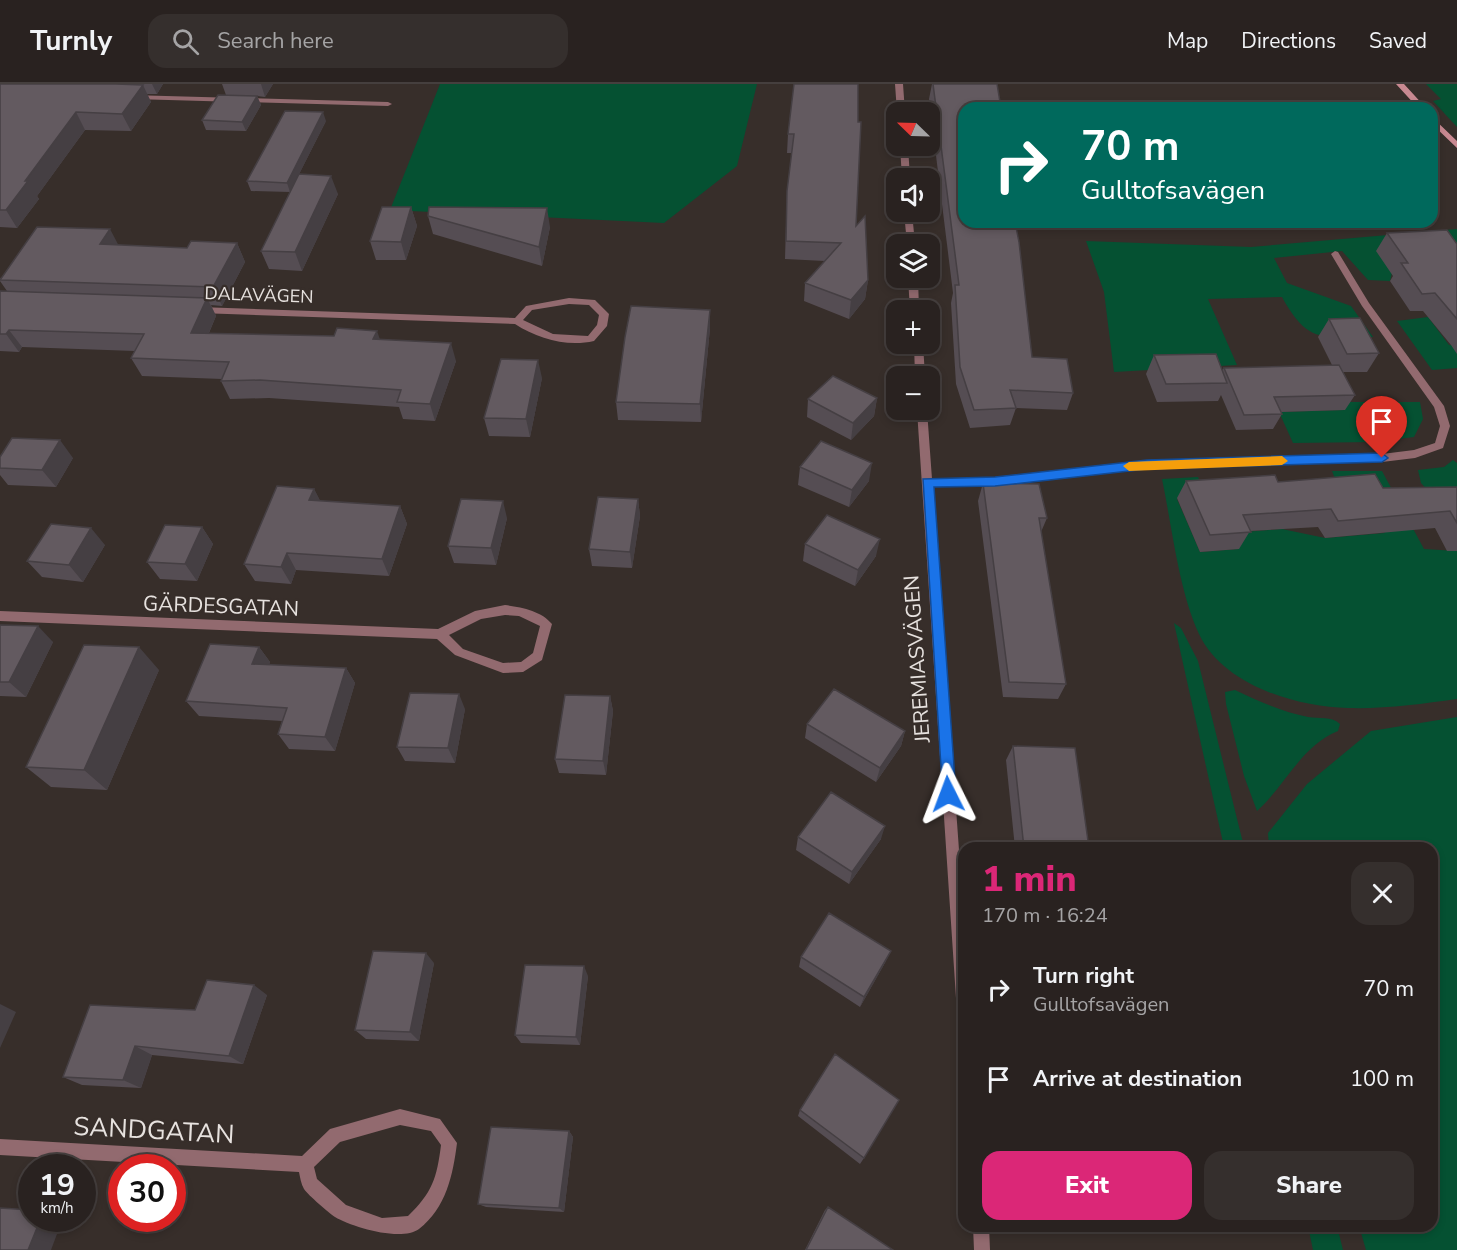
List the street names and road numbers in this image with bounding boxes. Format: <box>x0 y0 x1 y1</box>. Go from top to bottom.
street label: DALAVÄGEN <box>204 281 314 309</box>
street label: JEREMIASVÄGEN <box>897 574 937 745</box>
street label: GÄRDESGATAN <box>143 589 299 623</box>
street label: SANDGATAN <box>73 1109 235 1152</box>

